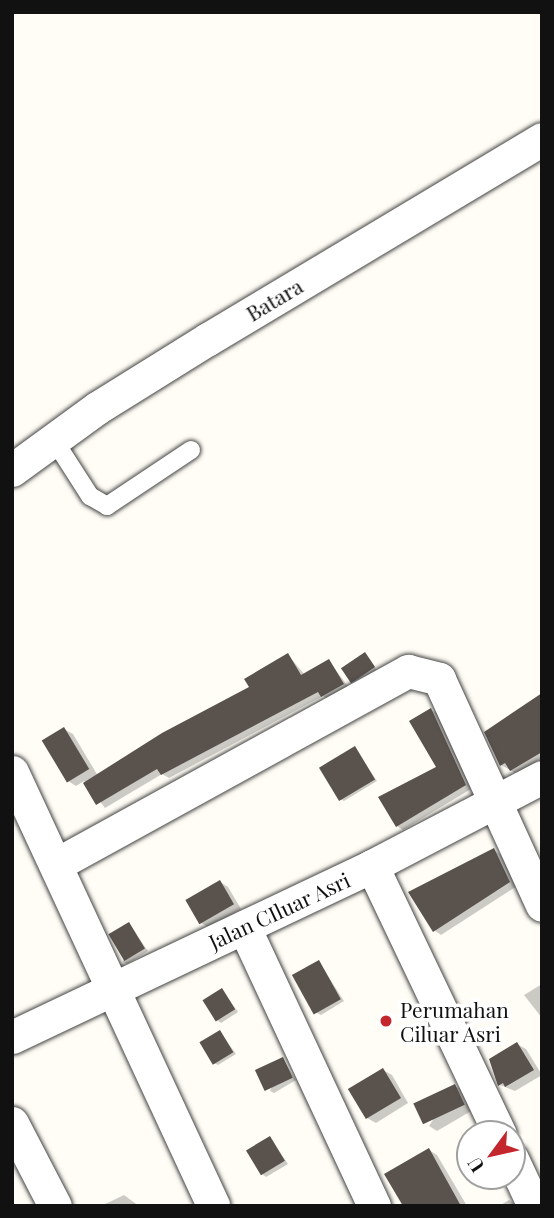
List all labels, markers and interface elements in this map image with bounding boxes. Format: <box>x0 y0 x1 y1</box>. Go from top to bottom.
street label: Batara <box>241 272 307 326</box>
street label: Jalan CIluar Asri <box>204 866 354 954</box>
place label: Perumahan Ciluar Asri <box>400 996 509 1046</box>
marker: Perumahan Ciluar Asri <box>378 1013 394 1029</box>
north arrow <box>456 1120 526 1190</box>
text: U <box>461 1153 490 1178</box>

